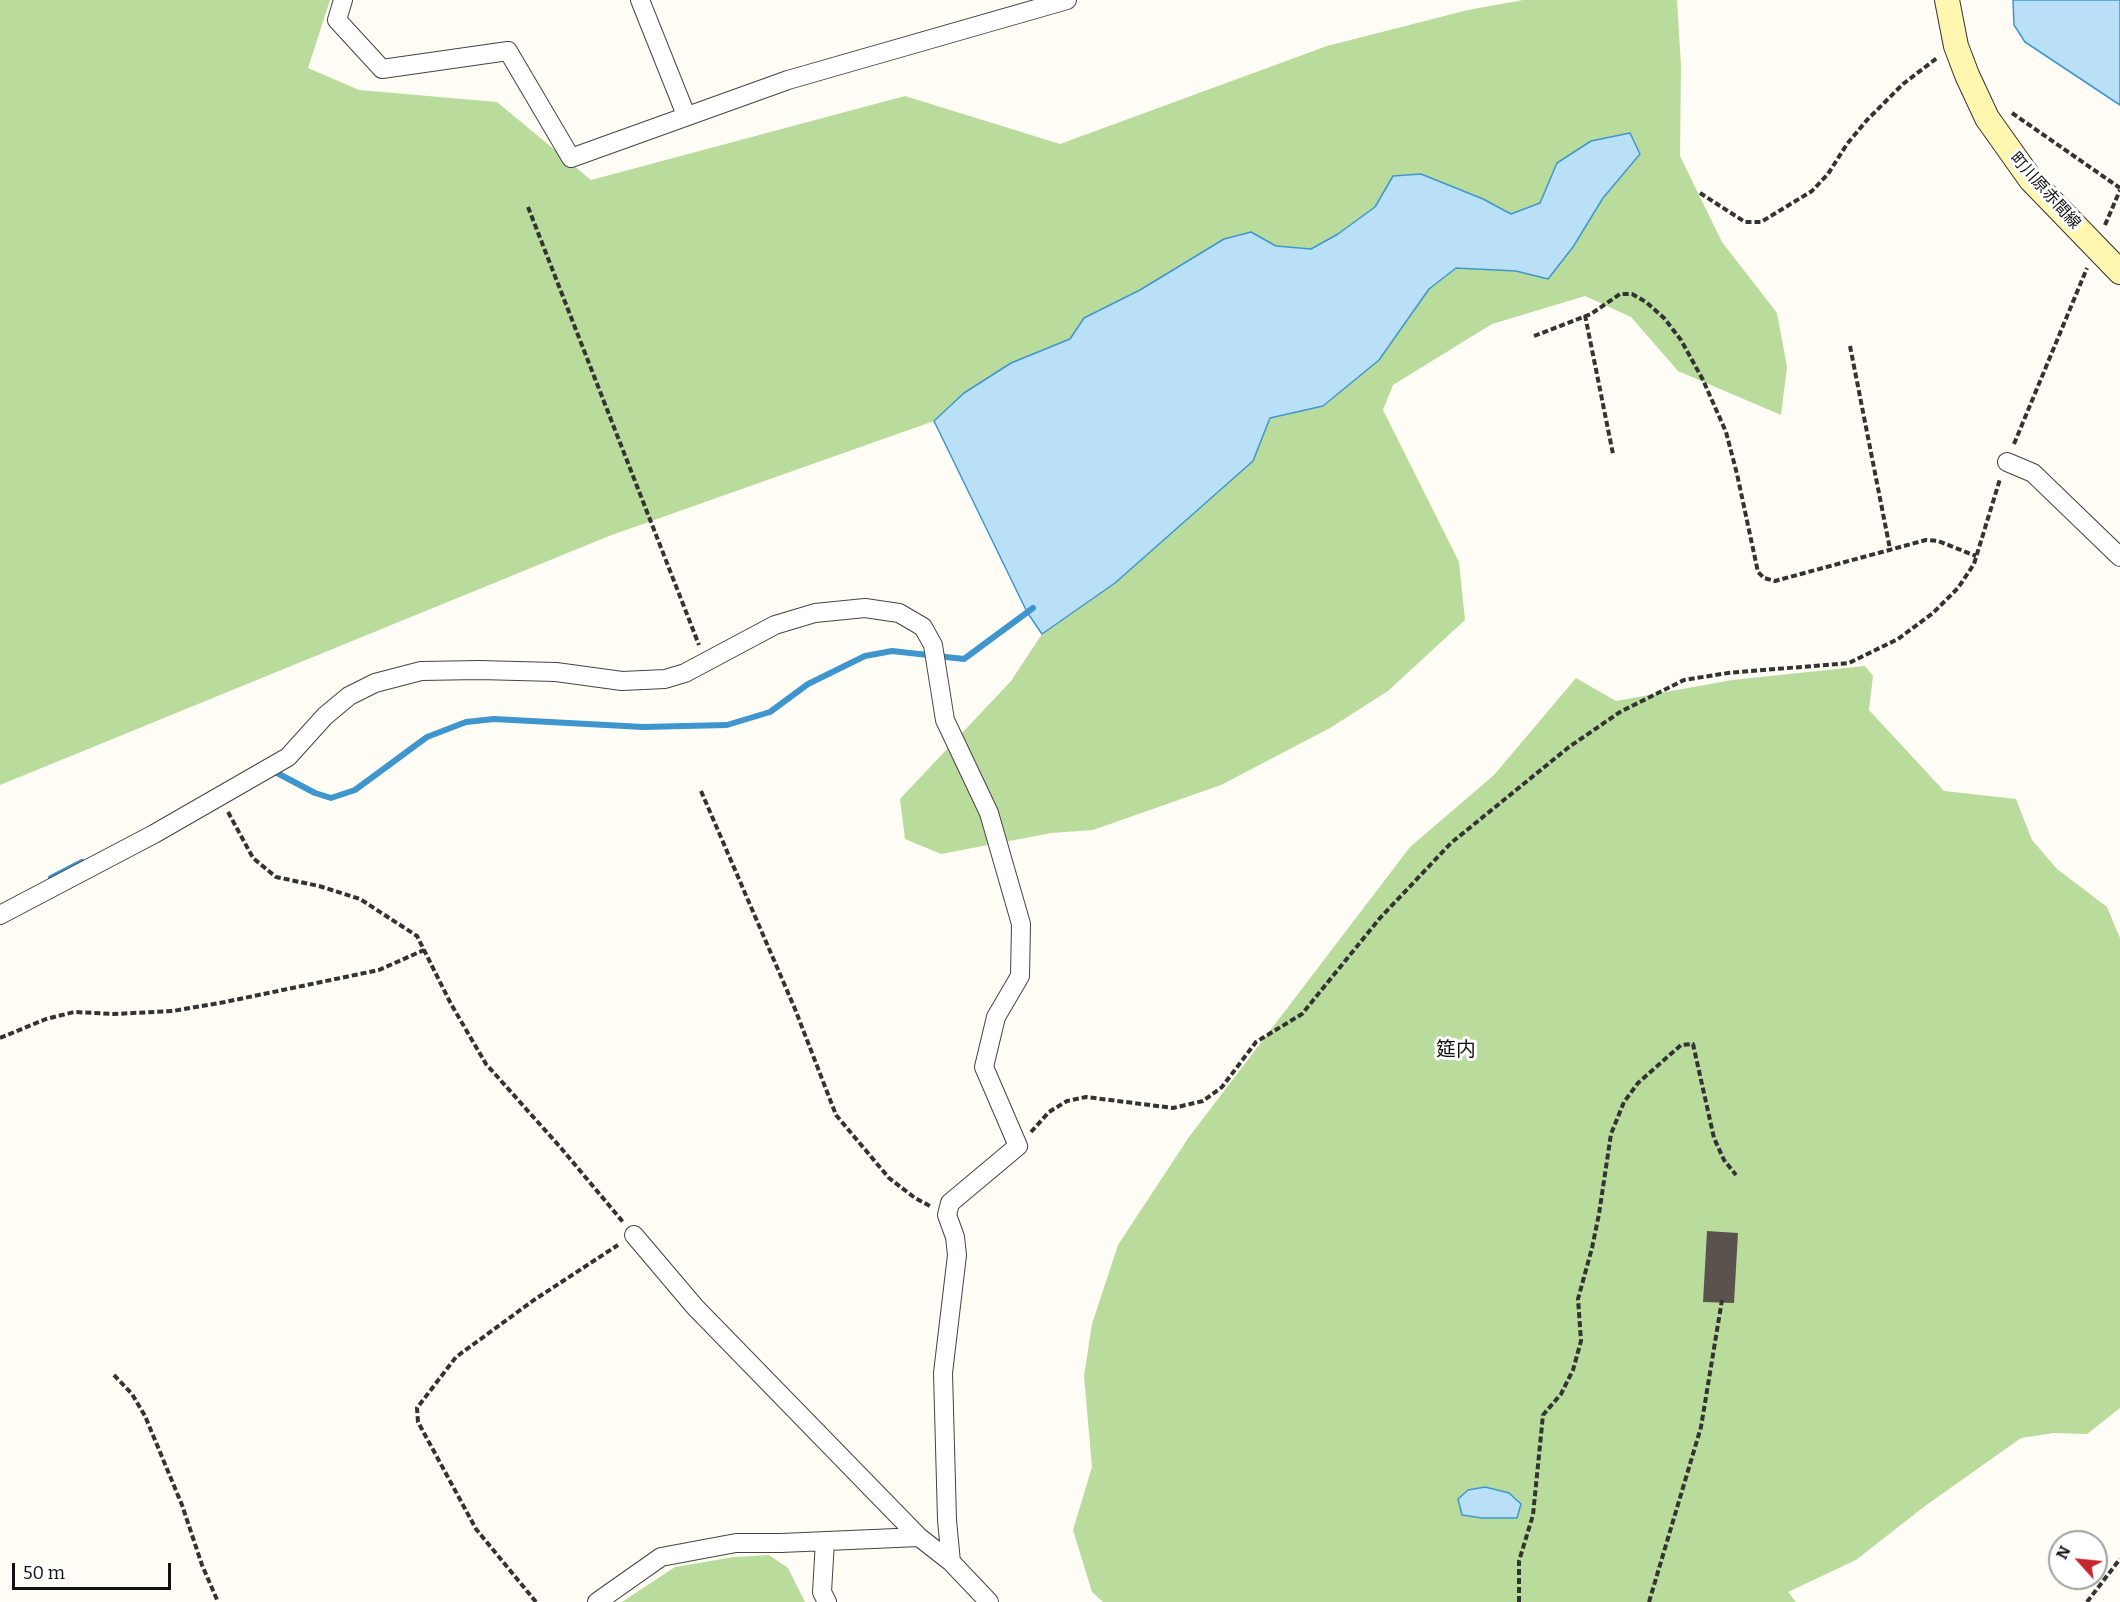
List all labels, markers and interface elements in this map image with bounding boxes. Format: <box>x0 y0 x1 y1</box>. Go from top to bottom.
street label: 町川原赤間線 <box>2006 149 2084 233</box>
district label: 筵内 <box>1436 1038 1476 1062</box>
north arrow <box>2048 1530 2108 1590</box>
text: N <box>2052 1543 2075 1562</box>
scale bar <box>15 1551 174 1589</box>
text: 50 m <box>23 1562 65 1584</box>

